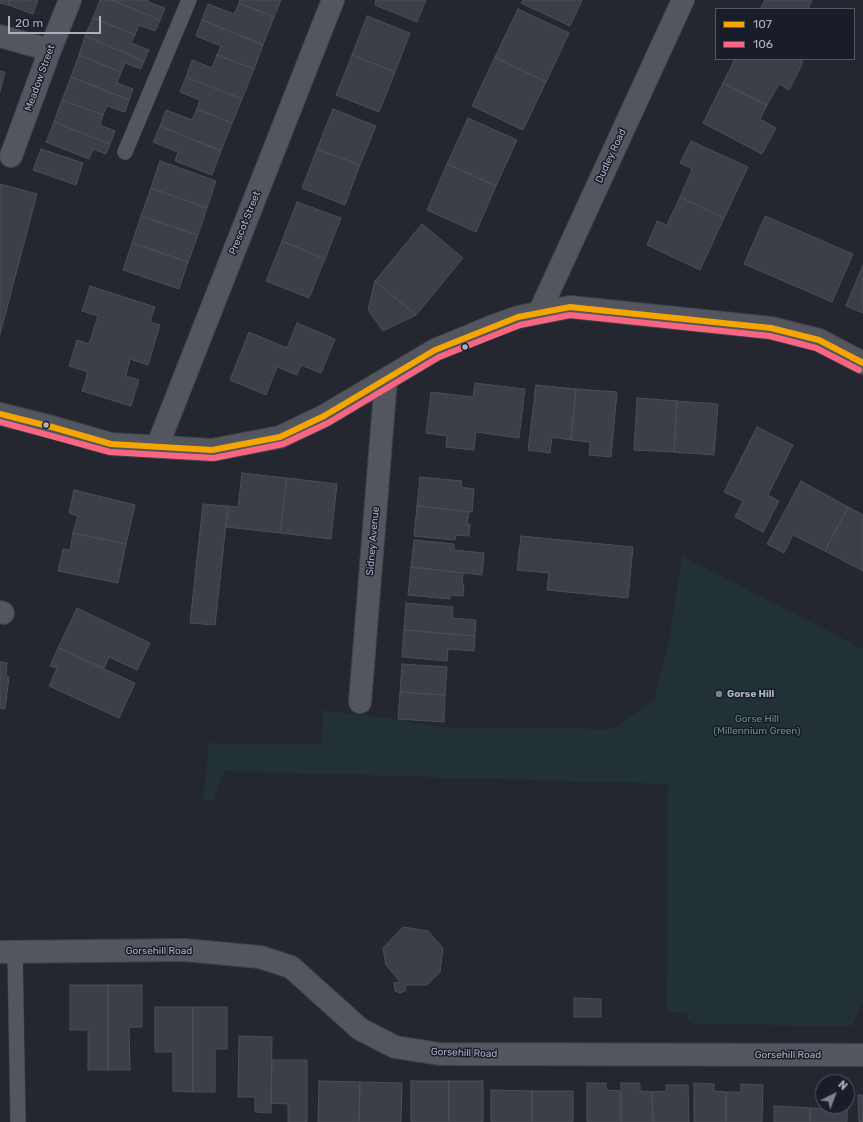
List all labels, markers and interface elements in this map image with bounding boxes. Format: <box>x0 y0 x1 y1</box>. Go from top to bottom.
scale bar <box>10 8 103 34</box>
legend <box>715 8 855 60</box>
text: 20 m <box>15 16 43 30</box>
text: 107 <box>753 17 772 31</box>
text: 106 <box>753 37 773 51</box>
street label: Meadow Street <box>22 43 58 113</box>
street label: Dudley Road <box>593 127 629 185</box>
street label: Prescot Street <box>227 190 263 256</box>
unlabelled marker <box>460 342 470 352</box>
unlabelled marker <box>41 420 51 430</box>
street label: Sidney Avenue <box>364 506 382 576</box>
place label: Gorse Hill <box>727 688 774 700</box>
marker: Gorse Hill <box>714 689 724 699</box>
park label: Gorse Hill (Millennium Green) <box>714 713 800 736</box>
street label: Gorsehill Road <box>126 945 192 957</box>
street label: Gorsehill Road <box>431 1046 497 1060</box>
street label: Gorsehill Road <box>755 1049 821 1061</box>
north arrow <box>815 1074 855 1114</box>
text: N <box>835 1078 850 1093</box>

